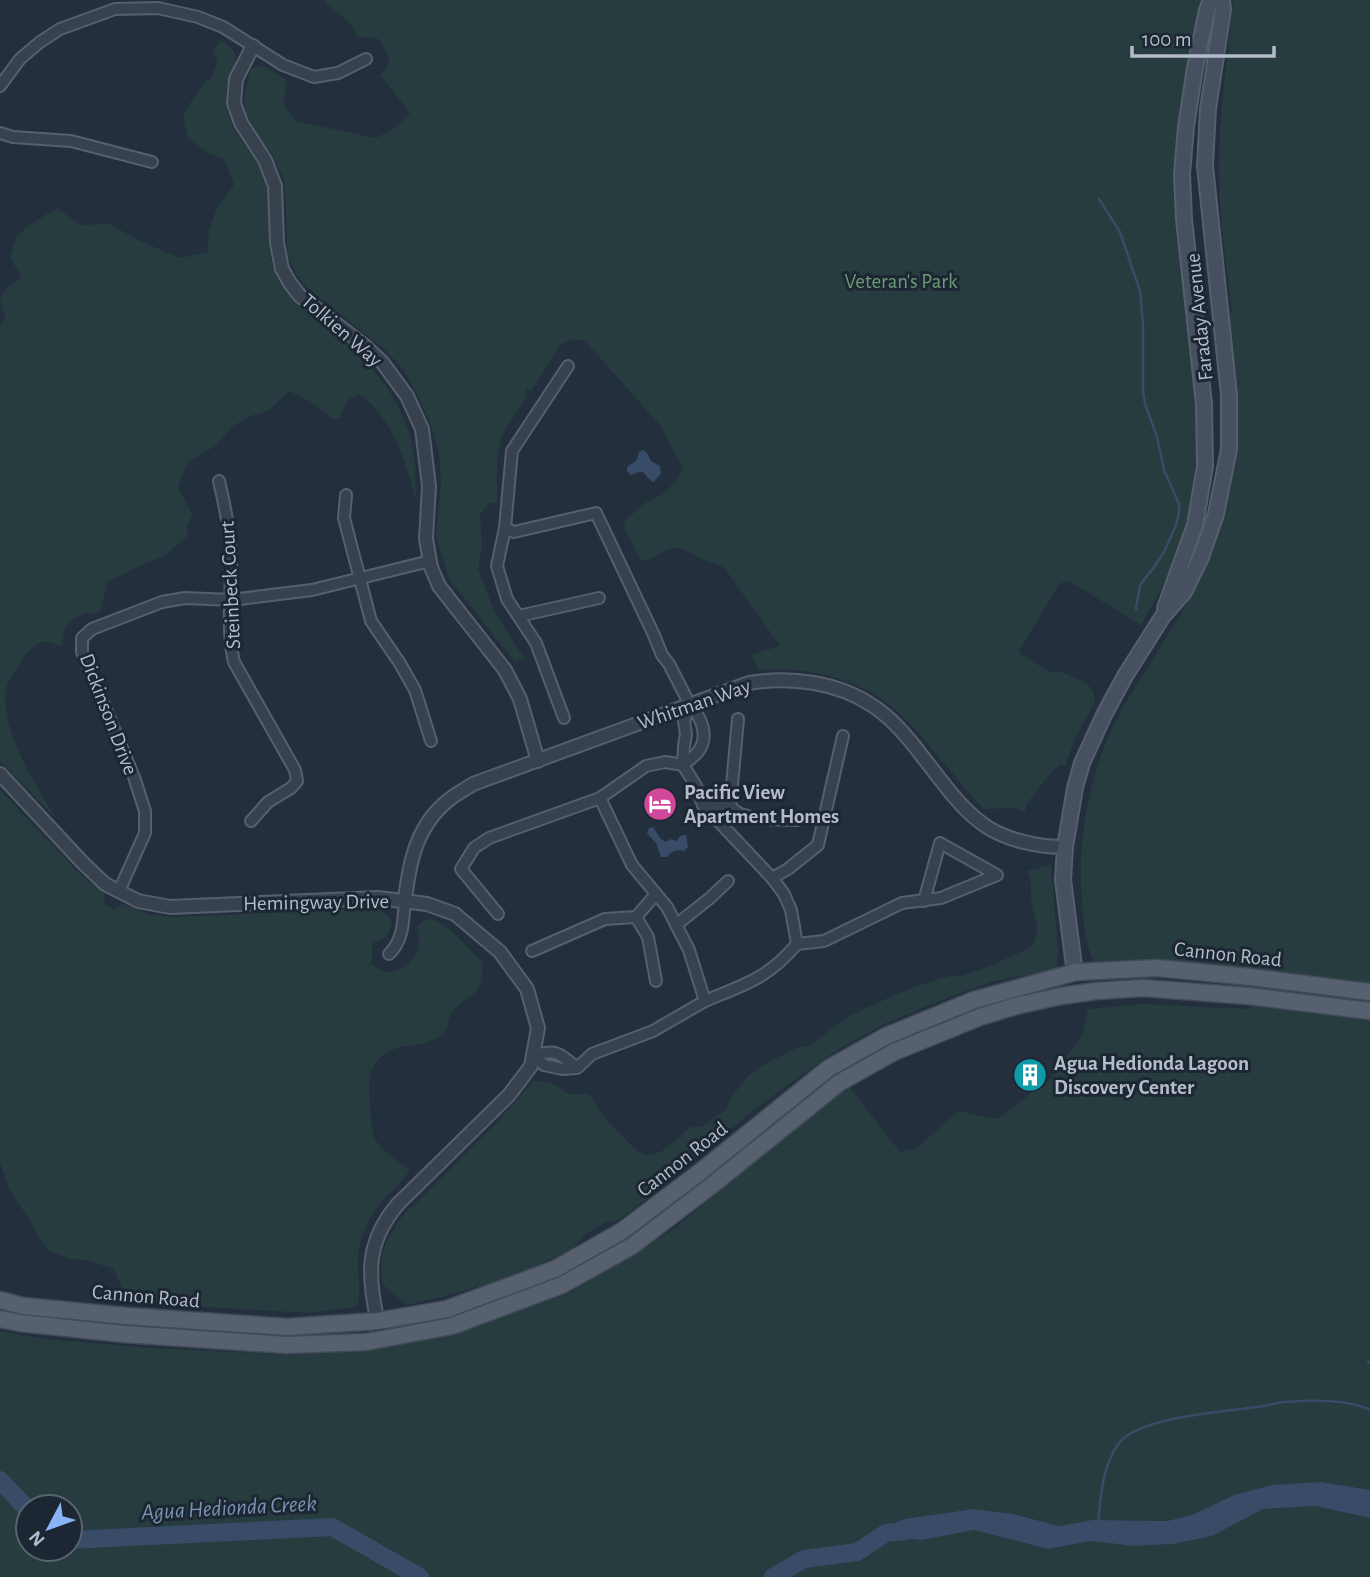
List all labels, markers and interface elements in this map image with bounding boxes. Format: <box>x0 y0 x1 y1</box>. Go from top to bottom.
scale bar <box>1132 14 1274 58</box>
text: 100 m <box>1142 29 1192 50</box>
street label: Faraday Avenue <box>1182 252 1217 382</box>
park label: Veteran's Park <box>844 271 958 292</box>
street label: Tolkien Way <box>297 290 386 371</box>
street label: Steinbeck Court <box>217 520 244 650</box>
street label: Dickinson Drive <box>76 651 141 778</box>
street label: Whitman Way <box>635 675 753 734</box>
place label: Pacific View Apartment Homes <box>684 782 839 827</box>
hotel icon: Pacific View Apartment Homes <box>641 785 679 823</box>
street label: Hemingway Drive <box>243 891 389 914</box>
street label: Cannon Road <box>1173 938 1283 971</box>
place label: Agua Hedionda Lagoon Discovery Center <box>1054 1053 1249 1098</box>
building icon: Agua Hedionda Lagoon Discovery Center <box>1011 1056 1049 1094</box>
street label: Cannon Road <box>633 1118 731 1201</box>
street label: Cannon Road <box>91 1281 201 1312</box>
water label: Agua Hedionda Creek <box>140 1492 318 1525</box>
north arrow <box>14 1493 84 1563</box>
text: N <box>26 1527 49 1549</box>

